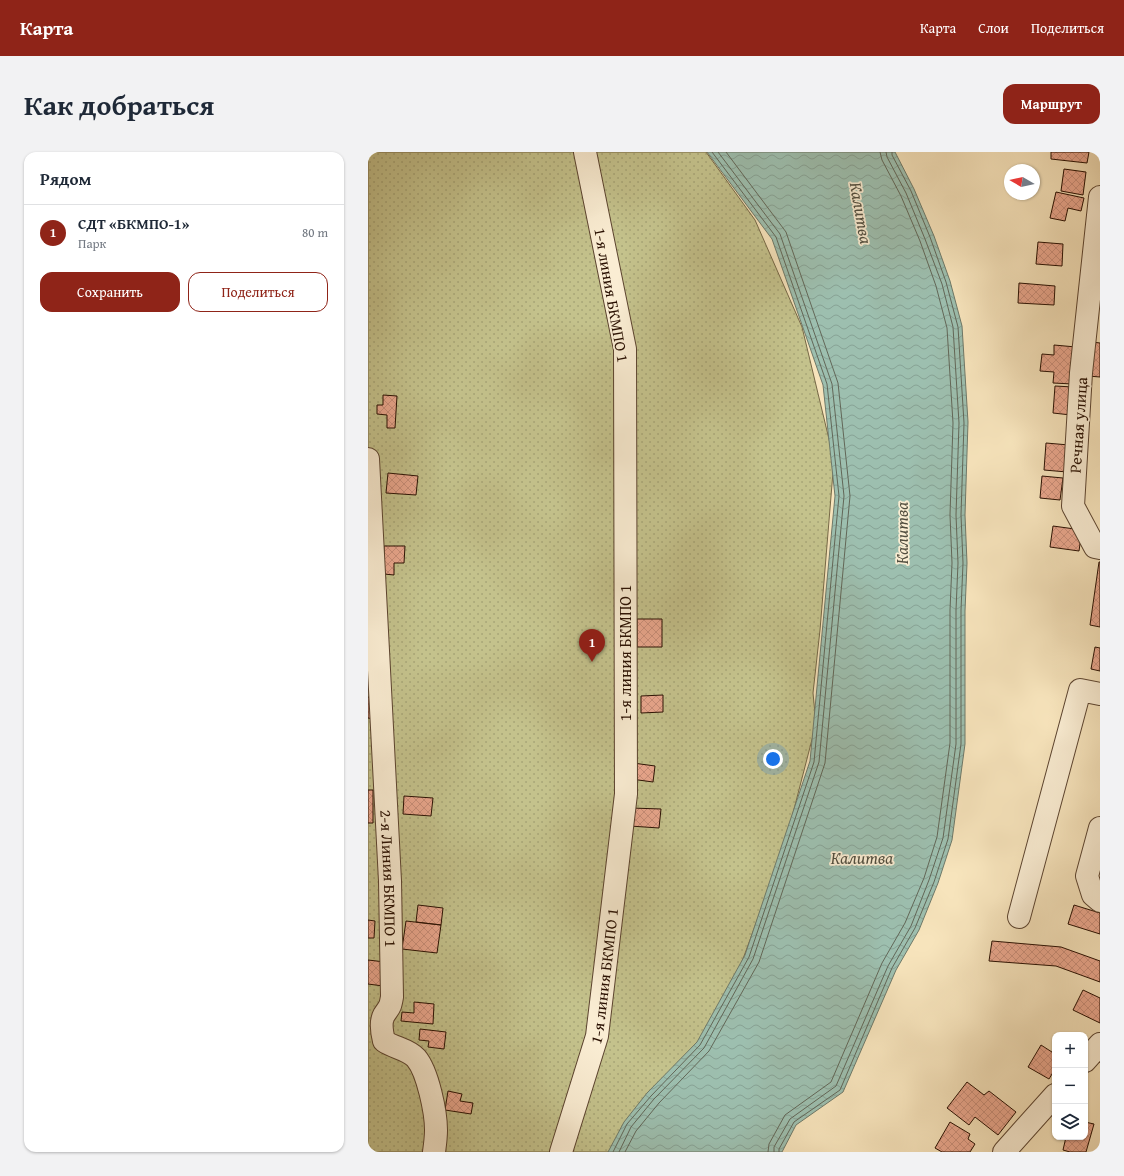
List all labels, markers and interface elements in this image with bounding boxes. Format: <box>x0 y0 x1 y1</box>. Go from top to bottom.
text: Карта <box>20 14 73 42</box>
text: Карта <box>920 18 956 38</box>
text: Слои <box>978 18 1009 38</box>
text: Поделиться <box>1031 18 1104 38</box>
text: Как добраться <box>24 84 214 125</box>
button: Маршрут <box>1003 84 1100 124</box>
north arrow <box>1004 164 1040 200</box>
text: Рядом <box>40 166 91 191</box>
water label: Калитва <box>844 180 879 246</box>
text: СДТ «БКМПО-1» <box>78 213 189 234</box>
text: 1 <box>50 223 56 242</box>
text: 80 m <box>302 223 328 242</box>
street label: 1-я линия БКМПО 1 <box>588 226 636 364</box>
text: Парк <box>78 234 106 253</box>
button: Сохранить <box>40 272 180 312</box>
button: Поделиться <box>188 272 328 312</box>
street label: Речная улица <box>1063 376 1093 474</box>
water label: Калитва <box>889 502 914 564</box>
street label: 1-я линия БКМПО 1 <box>613 585 637 721</box>
pin: 1 <box>579 629 605 662</box>
your location <box>763 749 783 769</box>
street label: 2-я Линия БКМПО 1 <box>374 809 403 947</box>
water label: Калитва <box>831 845 893 870</box>
street label: 1-я линия БКМПО 1 <box>583 907 624 1047</box>
map controls <box>1052 1032 1088 1140</box>
button: + <box>1052 1032 1088 1068</box>
button: − <box>1052 1068 1088 1104</box>
button: layers <box>1052 1104 1088 1140</box>

